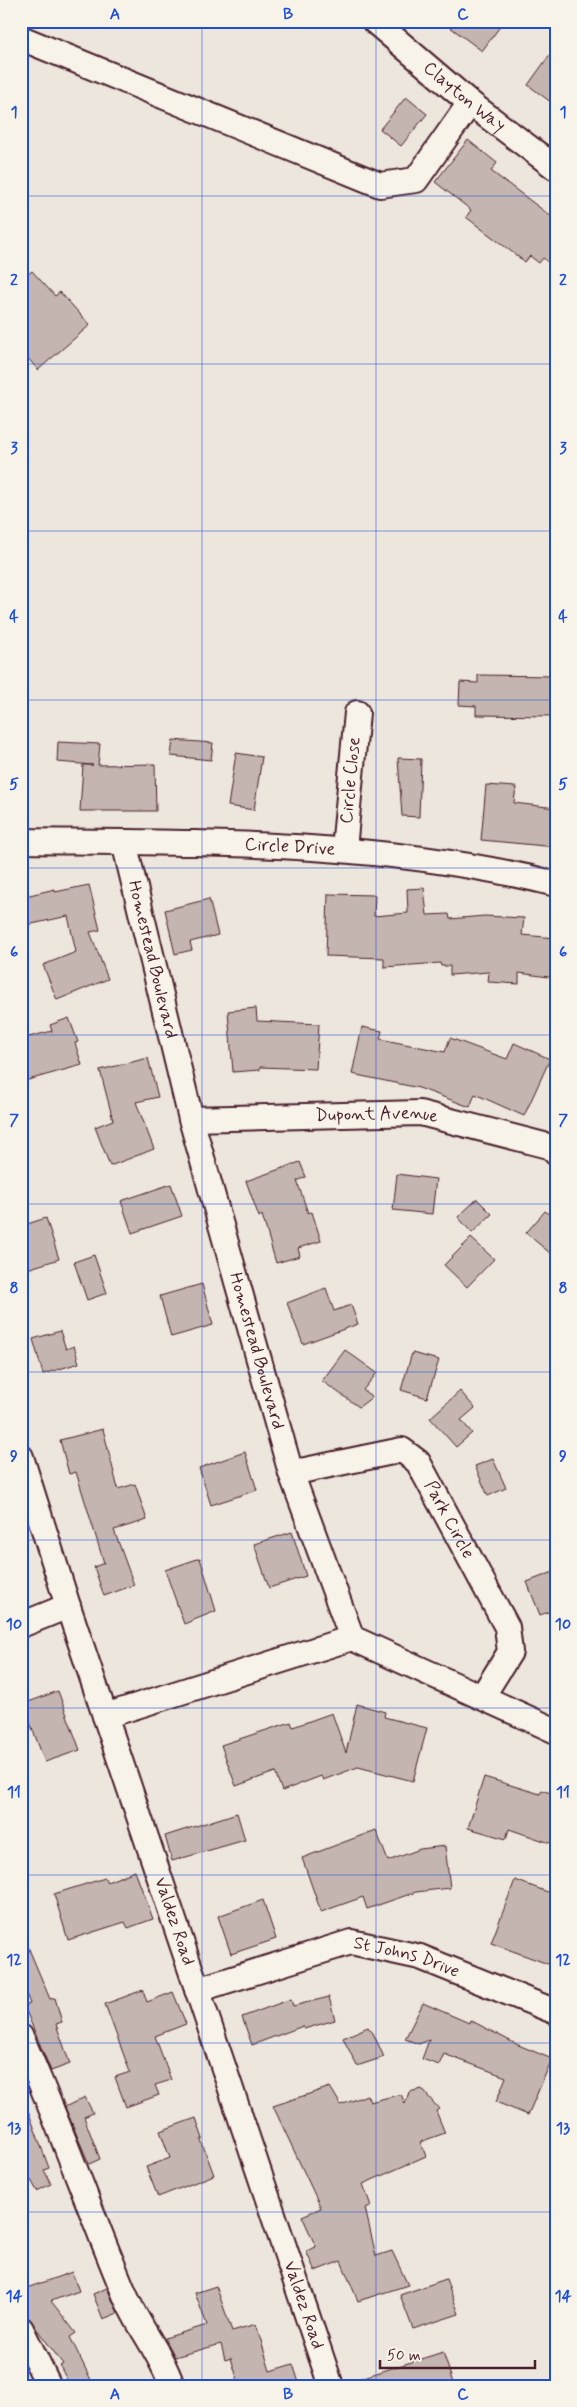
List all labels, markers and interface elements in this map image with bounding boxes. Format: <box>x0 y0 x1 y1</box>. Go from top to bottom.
text: A <box>110 4 120 25</box>
text: B <box>283 4 293 25</box>
text: C <box>457 4 469 25</box>
street label: Clayton Way <box>418 56 510 138</box>
text: 1 <box>10 102 18 123</box>
text: 1 <box>559 102 567 123</box>
text: 2 <box>10 270 18 291</box>
text: 2 <box>559 270 567 291</box>
text: 3 <box>10 438 18 459</box>
text: 3 <box>559 438 567 459</box>
text: 4 <box>9 606 19 627</box>
text: 4 <box>558 606 568 627</box>
street label: Circle Close <box>334 736 367 825</box>
text: 5 <box>9 774 19 795</box>
text: 5 <box>558 774 568 795</box>
street label: Circle Drive <box>244 833 336 862</box>
street label: Homestead Boulevard <box>122 878 183 1041</box>
text: 6 <box>10 942 18 963</box>
text: 6 <box>559 942 567 963</box>
street label: Dupont Avenue <box>315 1101 441 1129</box>
text: 7 <box>9 1110 19 1131</box>
text: 7 <box>558 1110 568 1131</box>
street label: Homestead Boulevard <box>223 1270 290 1432</box>
text: 8 <box>9 1278 19 1299</box>
text: 8 <box>558 1278 568 1299</box>
text: 9 <box>10 1446 18 1467</box>
text: 9 <box>559 1446 567 1467</box>
street label: Park Circle <box>418 1477 480 1563</box>
text: 10 <box>6 1614 22 1635</box>
text: 10 <box>555 1614 571 1635</box>
text: 11 <box>7 1782 21 1803</box>
text: 11 <box>556 1782 570 1803</box>
street label: Valdez Road <box>148 1874 200 1969</box>
street label: St Johns Drive <box>351 1931 463 1984</box>
text: 12 <box>6 1950 22 1971</box>
text: 12 <box>555 1950 571 1971</box>
text: 13 <box>7 2118 21 2139</box>
text: 13 <box>556 2118 570 2139</box>
street label: Valdez Road <box>278 2258 330 2352</box>
text: 14 <box>6 2286 23 2307</box>
text: 14 <box>555 2286 572 2307</box>
scale bar <box>380 2337 534 2369</box>
text: 50 m <box>387 2346 421 2366</box>
text: A <box>110 2384 120 2405</box>
text: B <box>283 2384 293 2405</box>
text: C <box>457 2384 469 2405</box>

